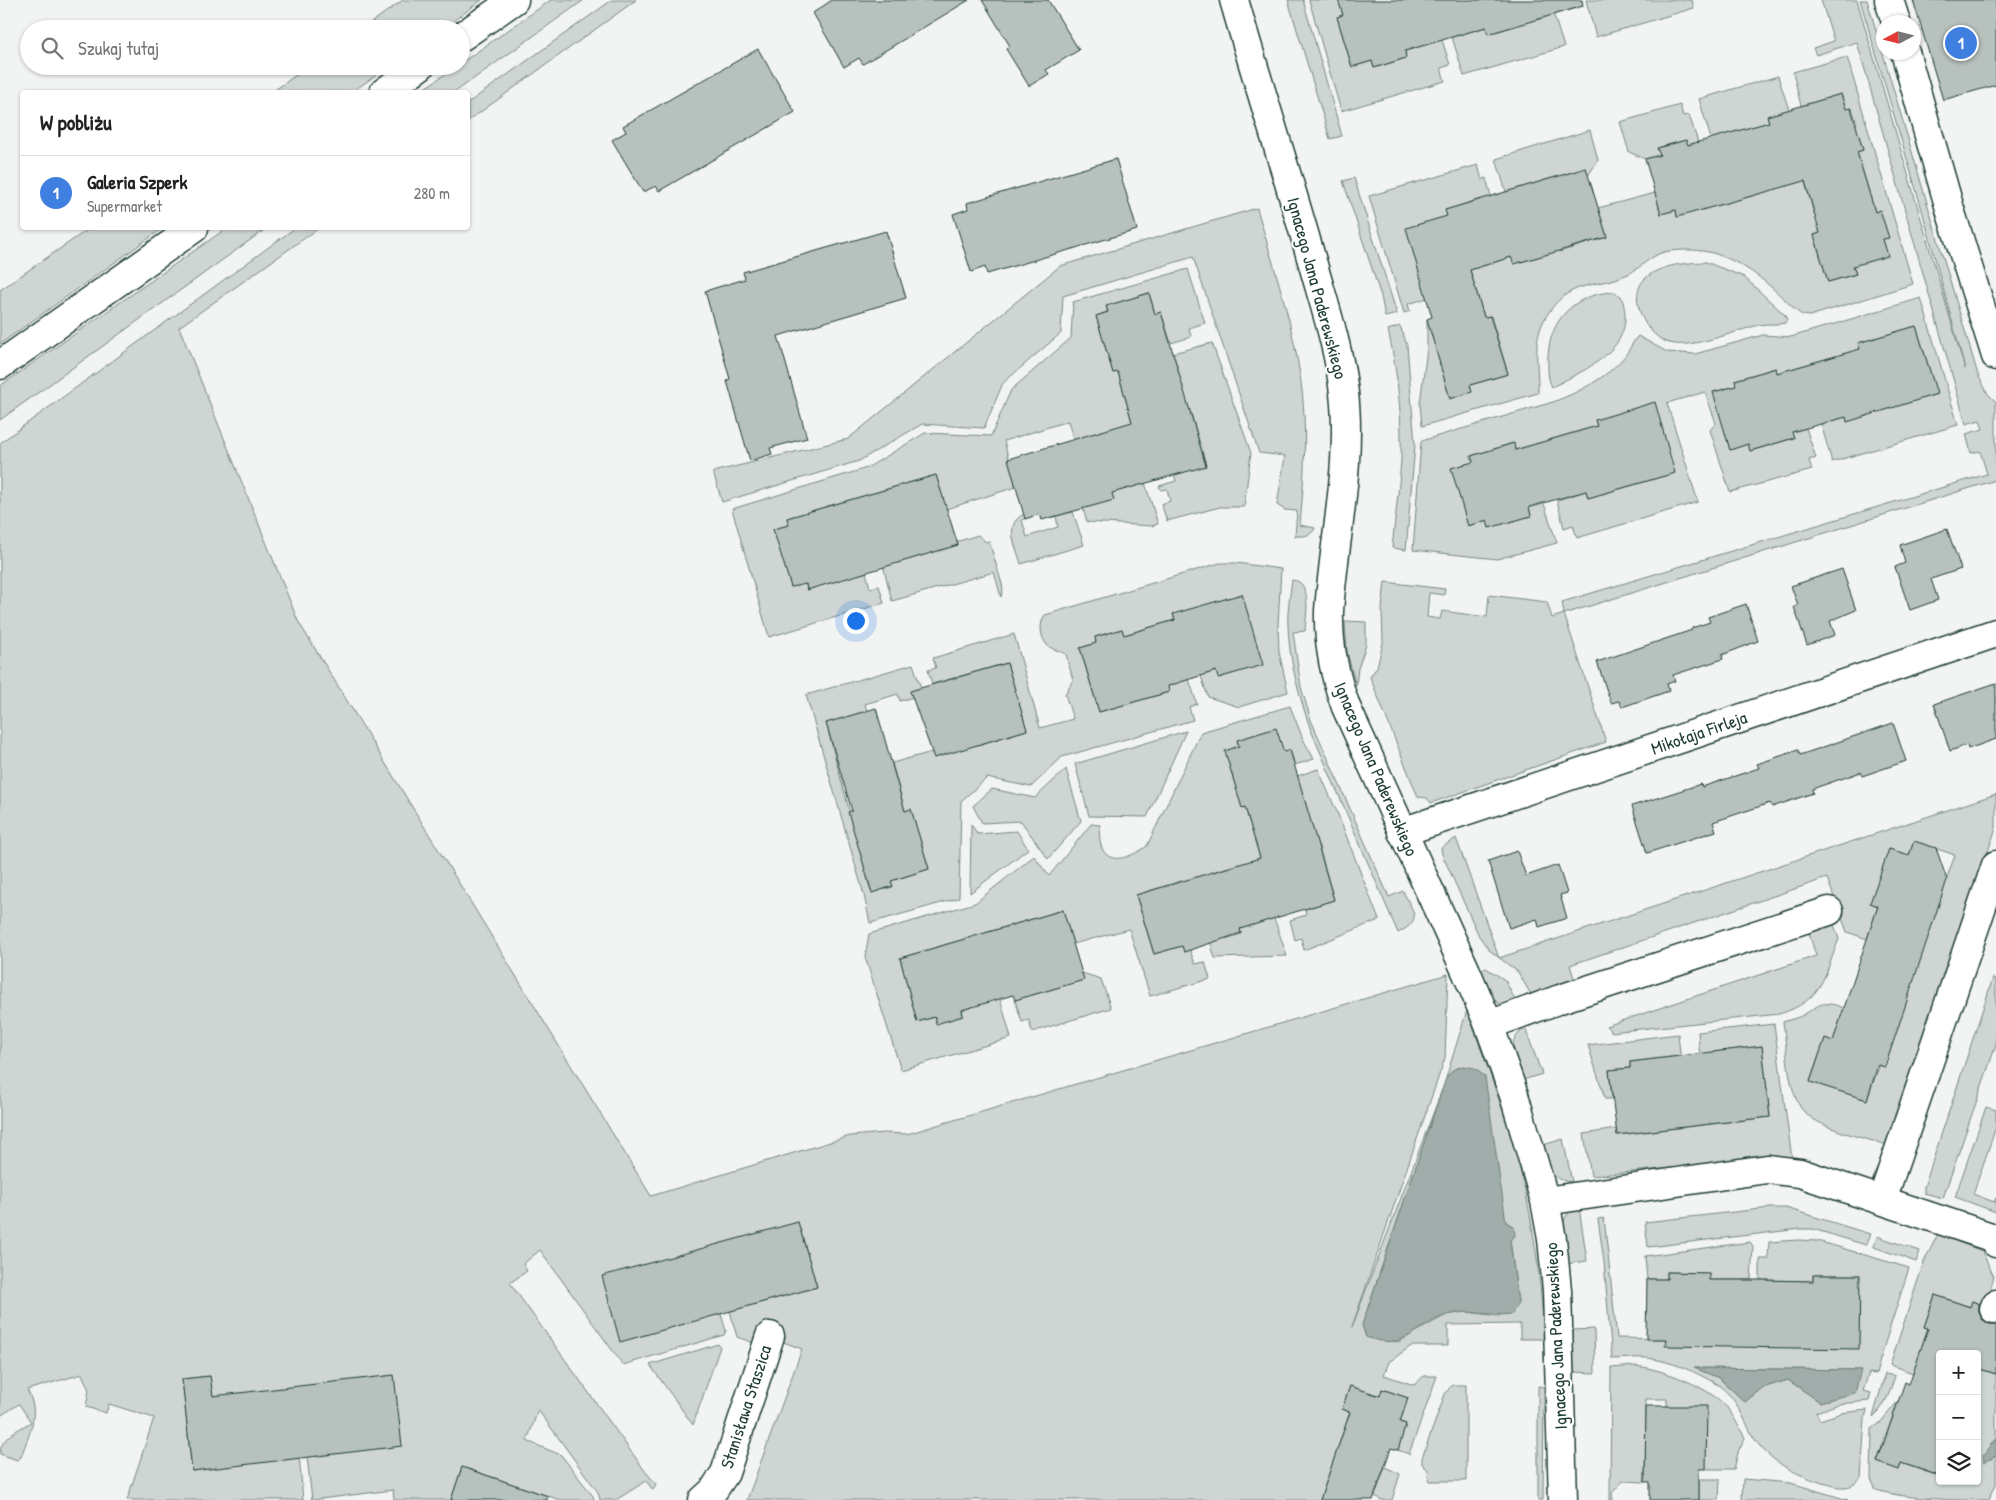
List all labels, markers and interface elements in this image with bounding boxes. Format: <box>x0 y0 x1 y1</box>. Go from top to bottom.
north arrow <box>1876 15 1921 60</box>
search box <box>20 20 470 75</box>
pin: 1 <box>1945 24 1977 62</box>
icon: search <box>38 34 66 62</box>
text: Szukaj tutaj <box>78 35 159 61</box>
text: W pobliżu <box>40 108 112 137</box>
text: Galeria Szperk <box>87 169 187 195</box>
text: 1 <box>53 182 59 204</box>
text: 280 m <box>414 182 450 204</box>
street label: Ignacego Jana Paderewskiego <box>1281 194 1354 382</box>
text: Supermarket <box>87 195 162 217</box>
your location <box>843 608 869 634</box>
street label: Ignacego Jana Paderewskiego <box>1328 678 1425 860</box>
street label: Mikołaja Firleja <box>1648 704 1750 761</box>
street label: Ignacego Jana Paderewskiego <box>1538 1242 1573 1430</box>
street label: Stanisława Staszica <box>714 1342 777 1472</box>
map controls <box>1936 1350 1981 1485</box>
button: + <box>1936 1350 1981 1395</box>
button: − <box>1936 1395 1981 1440</box>
button: layers <box>1936 1440 1981 1485</box>

